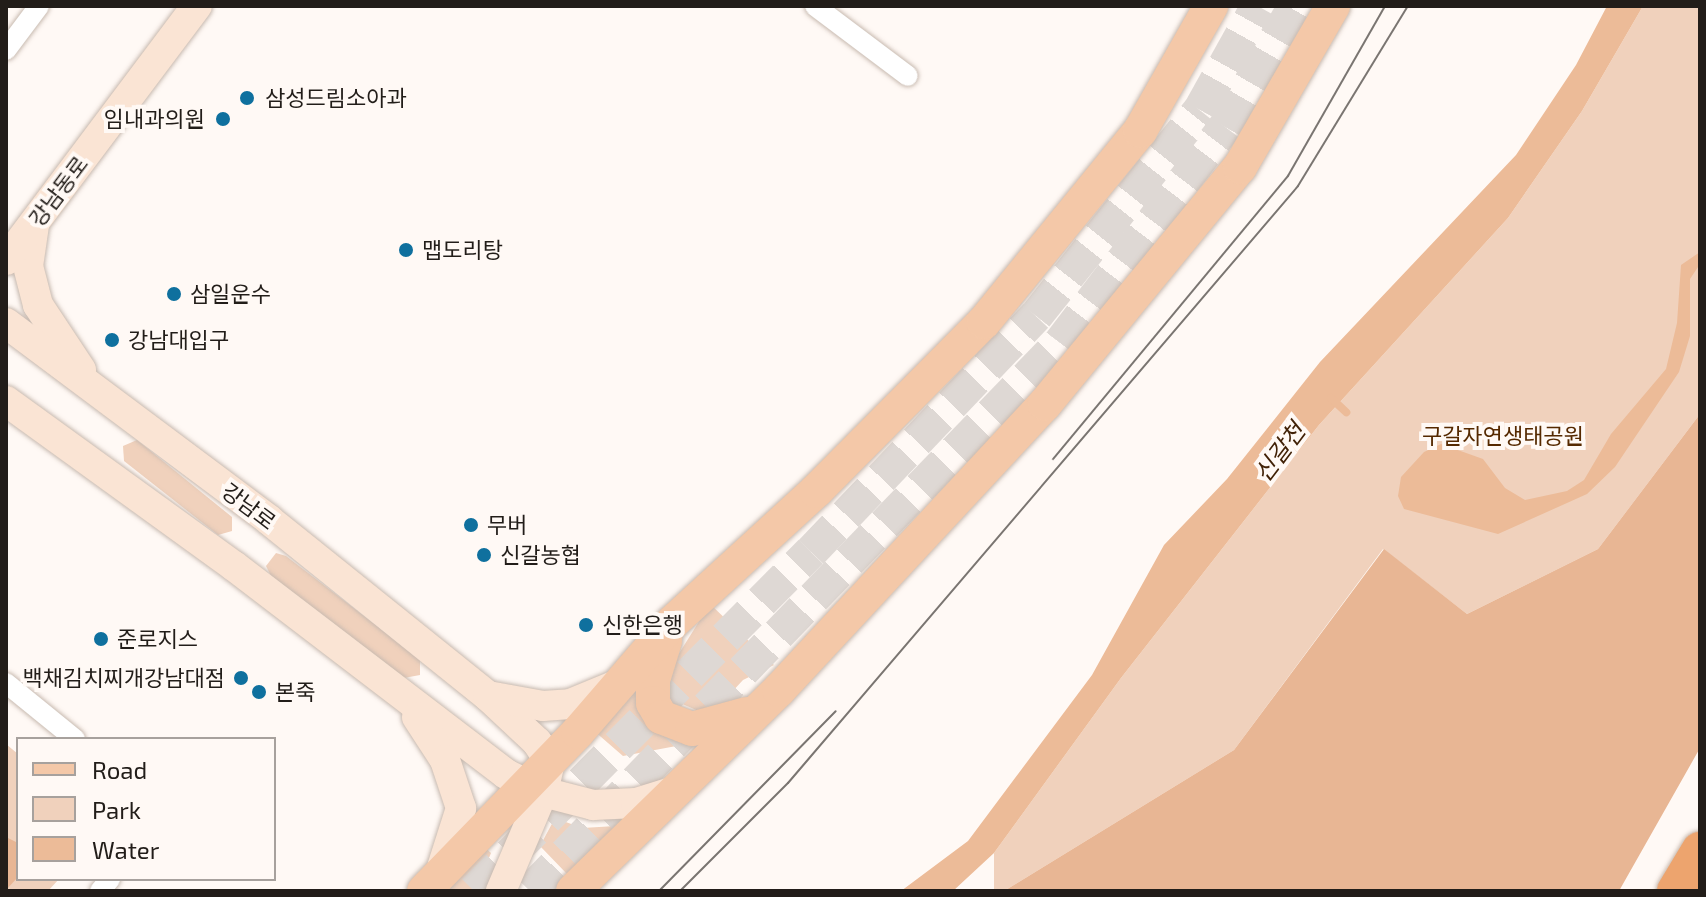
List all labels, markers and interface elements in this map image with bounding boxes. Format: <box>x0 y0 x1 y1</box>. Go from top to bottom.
place label: 삼성드림소아과 <box>265 85 407 111</box>
marker: 삼성드림소아과 <box>236 87 258 109</box>
place label: 임내과의원 <box>104 106 205 132</box>
marker: 임내과의원 <box>212 108 234 130</box>
street label: 강남동로 <box>23 151 93 231</box>
place label: 맵도리탕 <box>422 237 503 263</box>
marker: 맵도리탕 <box>397 241 415 259</box>
place label: 삼일운수 <box>190 281 271 307</box>
marker: 삼일운수 <box>165 285 183 303</box>
place label: 강남대입구 <box>128 327 229 353</box>
marker: 강남대입구 <box>103 331 121 349</box>
water label: 신갈천 <box>1248 417 1310 487</box>
park label: 구갈자연생태공원 <box>1422 423 1584 449</box>
street label: 강남로 <box>217 477 281 535</box>
place label: 무버 <box>487 512 527 538</box>
marker: 무버 <box>462 516 480 534</box>
place label: 신갈농협 <box>500 542 581 568</box>
marker: 신갈농협 <box>475 546 493 564</box>
place label: 신한은행 <box>602 612 683 638</box>
marker: 신한은행 <box>577 616 595 634</box>
place label: 준로지스 <box>117 626 198 652</box>
marker: 준로지스 <box>92 630 110 648</box>
place label: 백채김치찌개강남대점 <box>23 665 225 691</box>
marker: 백채김치찌개강남대점 <box>232 669 250 687</box>
place label: 본죽 <box>275 679 315 705</box>
marker: 본죽 <box>250 683 268 701</box>
legend <box>16 737 276 881</box>
text: Road <box>92 755 147 784</box>
text: Park <box>92 795 141 824</box>
text: Water <box>92 835 159 864</box>

